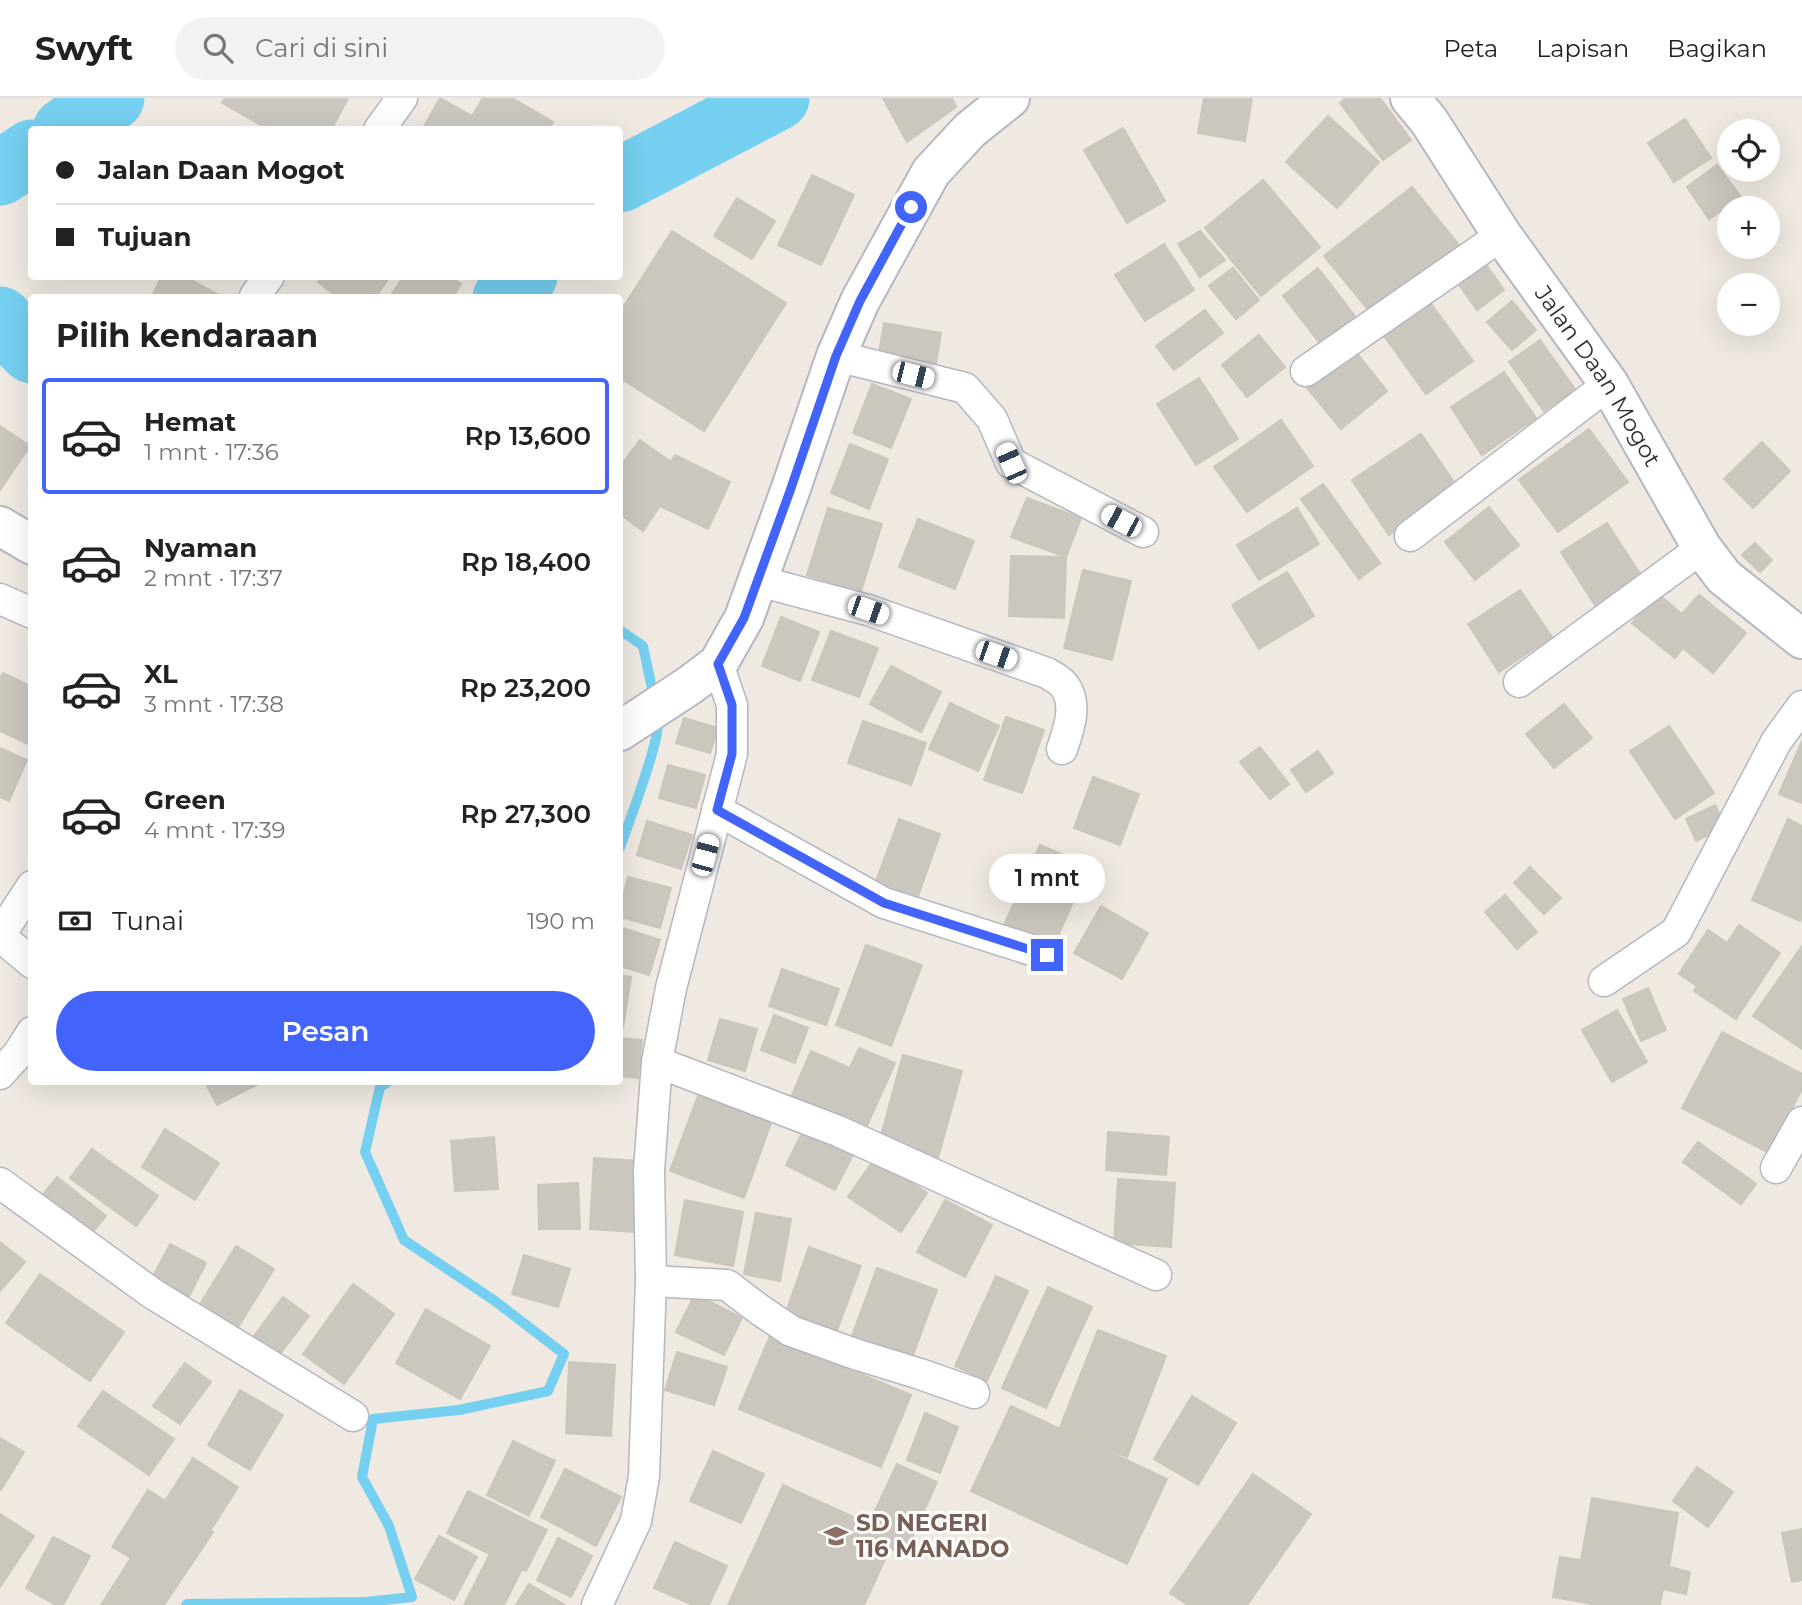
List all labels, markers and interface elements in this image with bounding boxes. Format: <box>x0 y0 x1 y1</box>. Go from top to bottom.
search box <box>175 17 665 80</box>
text: Swyft <box>35 28 133 68</box>
icon: search <box>199 29 237 67</box>
text: Cari di sini <box>255 32 388 64</box>
text: Peta <box>1443 34 1498 63</box>
text: Lapisan <box>1536 34 1629 63</box>
text: Bagikan <box>1667 34 1767 63</box>
map controls <box>1717 119 1780 336</box>
button: locate <box>1717 119 1780 182</box>
text: Jalan Daan Mogot <box>98 154 345 186</box>
route start <box>895 191 927 223</box>
button: + <box>1717 196 1780 259</box>
text: Tujuan <box>98 221 191 253</box>
button: − <box>1717 273 1780 336</box>
street label: Jalan Daan Mogot <box>1528 279 1667 471</box>
text: Pilih kendaraan <box>56 316 318 355</box>
car <box>891 360 936 390</box>
icon: car <box>60 405 123 468</box>
text: Hemat <box>144 406 236 438</box>
text: Rp 13,600 <box>465 420 591 452</box>
text: 1 mnt · 17:36 <box>144 438 279 466</box>
car <box>993 440 1030 486</box>
car <box>1098 502 1145 540</box>
icon: car <box>60 531 123 594</box>
text: Nyaman <box>144 532 257 564</box>
text: Rp 18,400 <box>461 546 591 578</box>
text: 2 mnt · 17:37 <box>144 564 283 592</box>
car <box>845 593 892 627</box>
car <box>973 638 1020 672</box>
icon: car <box>60 657 123 720</box>
text: XL <box>144 658 178 690</box>
text: Rp 23,200 <box>460 672 591 704</box>
text: 3 mnt · 17:38 <box>144 690 284 718</box>
icon: car <box>60 783 123 846</box>
text: Green <box>144 784 226 816</box>
text: Rp 27,300 <box>461 798 591 830</box>
text: 4 mnt · 17:39 <box>144 816 286 844</box>
car <box>690 832 721 878</box>
callout: 1 mnt <box>989 854 1105 902</box>
text: 1 mnt <box>1015 864 1079 892</box>
icon: cash <box>56 902 94 940</box>
text: Tunai <box>112 905 184 937</box>
text: 190 m <box>527 907 595 935</box>
route end <box>1031 939 1063 971</box>
button: Pesan <box>56 991 595 1071</box>
place label: SD NEGERI 116 MANADO <box>856 1509 1009 1563</box>
school or university icon: SD NEGERI 116 MANADO <box>822 1522 850 1550</box>

